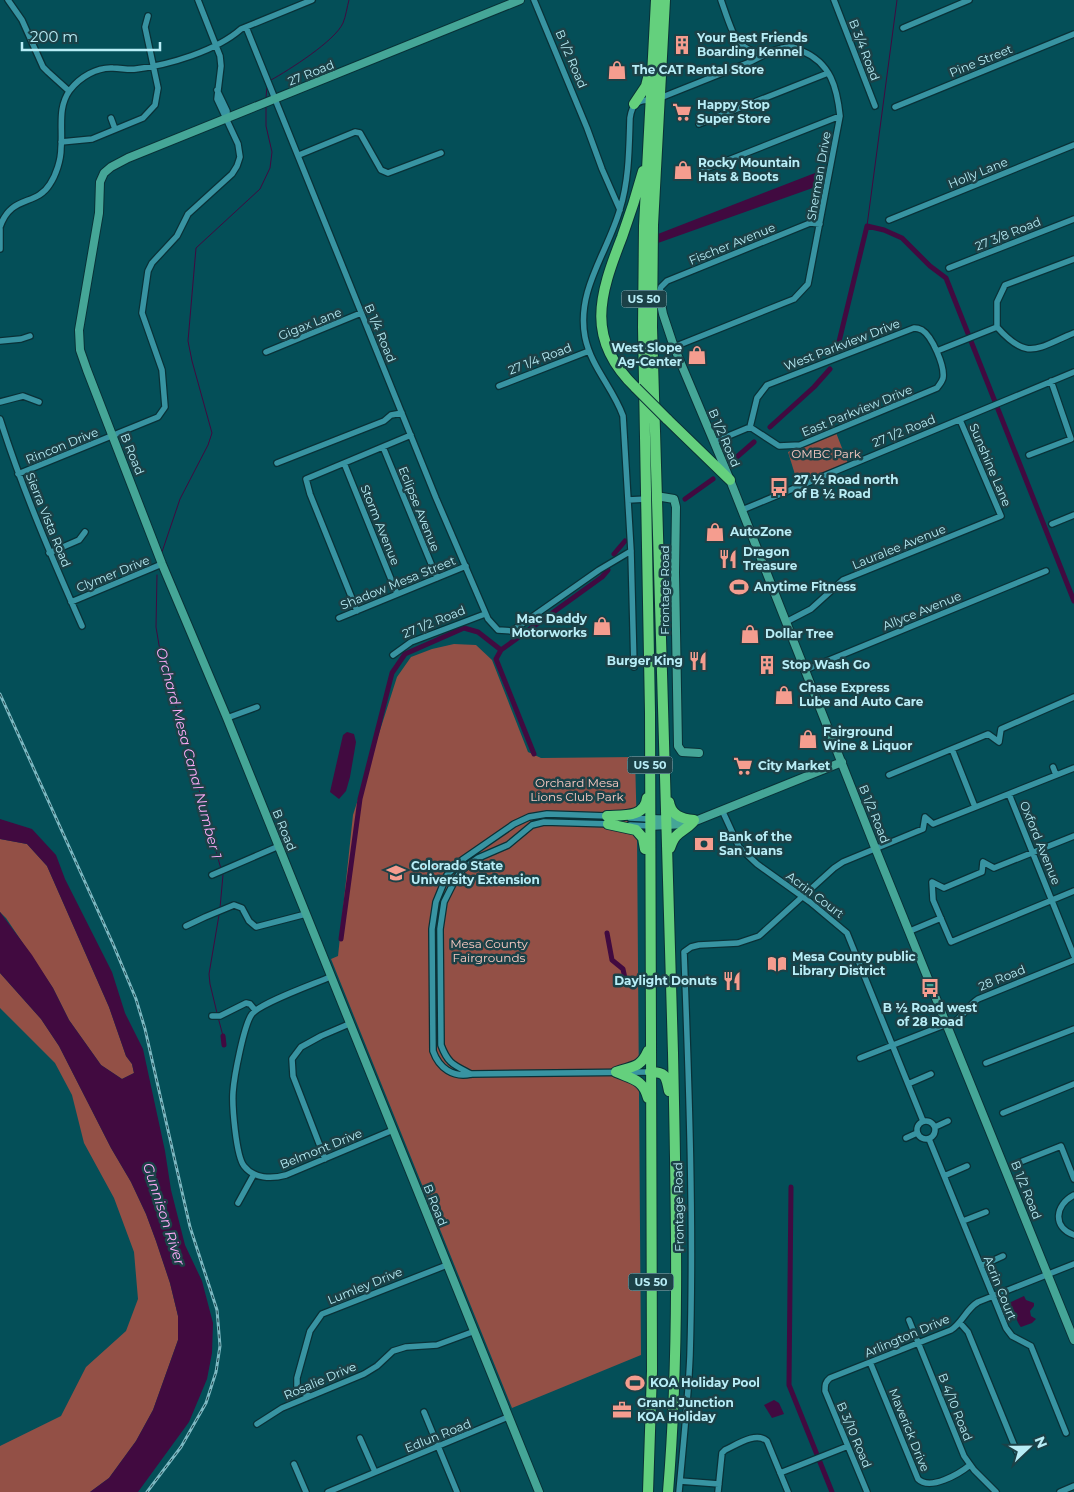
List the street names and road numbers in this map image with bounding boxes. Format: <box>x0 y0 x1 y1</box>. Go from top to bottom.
street label: B 3/4 Road <box>846 17 883 83</box>
street label: B 1/2 Road <box>552 27 590 90</box>
street label: Pine Street <box>947 41 1015 80</box>
street label: 27 Road <box>286 57 336 89</box>
street label: Sherman Drive <box>803 130 834 222</box>
street label: Holly Lane <box>946 154 1010 191</box>
street label: 27 3/8 Road <box>973 214 1043 254</box>
street label: Fischer Avenue <box>686 219 777 268</box>
road number: US 50 <box>622 290 666 308</box>
street label: B 1/4 Road <box>361 301 400 364</box>
street label: Gigax Lane <box>276 304 344 343</box>
street label: West Parkview Drive <box>782 316 902 374</box>
street label: 27 1/4 Road <box>506 340 574 378</box>
street label: East Parkview Drive <box>799 381 914 440</box>
street label: B 1/2 Road <box>705 406 743 469</box>
street label: 27 1/2 Road <box>870 411 938 450</box>
street label: Sunshine Lane <box>966 421 1015 509</box>
street label: Rincon Drive <box>23 424 100 467</box>
street label: B Road <box>117 431 148 477</box>
street label: Eclipse Avenue <box>396 464 443 554</box>
street label: Sierra Vista Road <box>23 470 74 569</box>
street label: Storm Avenue <box>358 482 403 567</box>
street label: Lauralee Avenue <box>850 521 948 572</box>
street label: Frontage Road <box>657 545 672 635</box>
street label: Clymer Drive <box>74 552 152 595</box>
street label: Shadow Mesa Street <box>338 553 458 612</box>
street label: Allyce Avenue <box>880 588 963 633</box>
street label: 27 1/2 Road <box>400 602 468 641</box>
road number: US 50 <box>628 756 672 774</box>
street label: B 1/2 Road <box>856 782 893 845</box>
street label: Oxford Avenue <box>1017 799 1064 887</box>
street label: B Road <box>269 807 300 853</box>
street label: Acrin Court <box>784 868 847 921</box>
street label: 28 Road <box>976 961 1027 994</box>
street label: Belmont Drive <box>278 1125 364 1172</box>
street label: B 1/2 Road <box>1008 1158 1045 1221</box>
street label: Frontage Road <box>670 1162 687 1252</box>
street label: B Road <box>420 1182 451 1228</box>
street label: Acrin Court <box>981 1253 1020 1322</box>
street label: Lumley Drive <box>325 1264 404 1307</box>
road number: US 50 <box>628 1274 674 1290</box>
street label: Arlington Drive <box>862 1311 952 1360</box>
street label: Rosalie Drive <box>281 1359 358 1403</box>
street label: B 4/10 Road <box>935 1371 976 1443</box>
street label: Maverick Drive <box>886 1386 933 1474</box>
street label: B 3/10 Road <box>834 1400 875 1470</box>
street label: Edlun Road <box>403 1415 473 1456</box>

